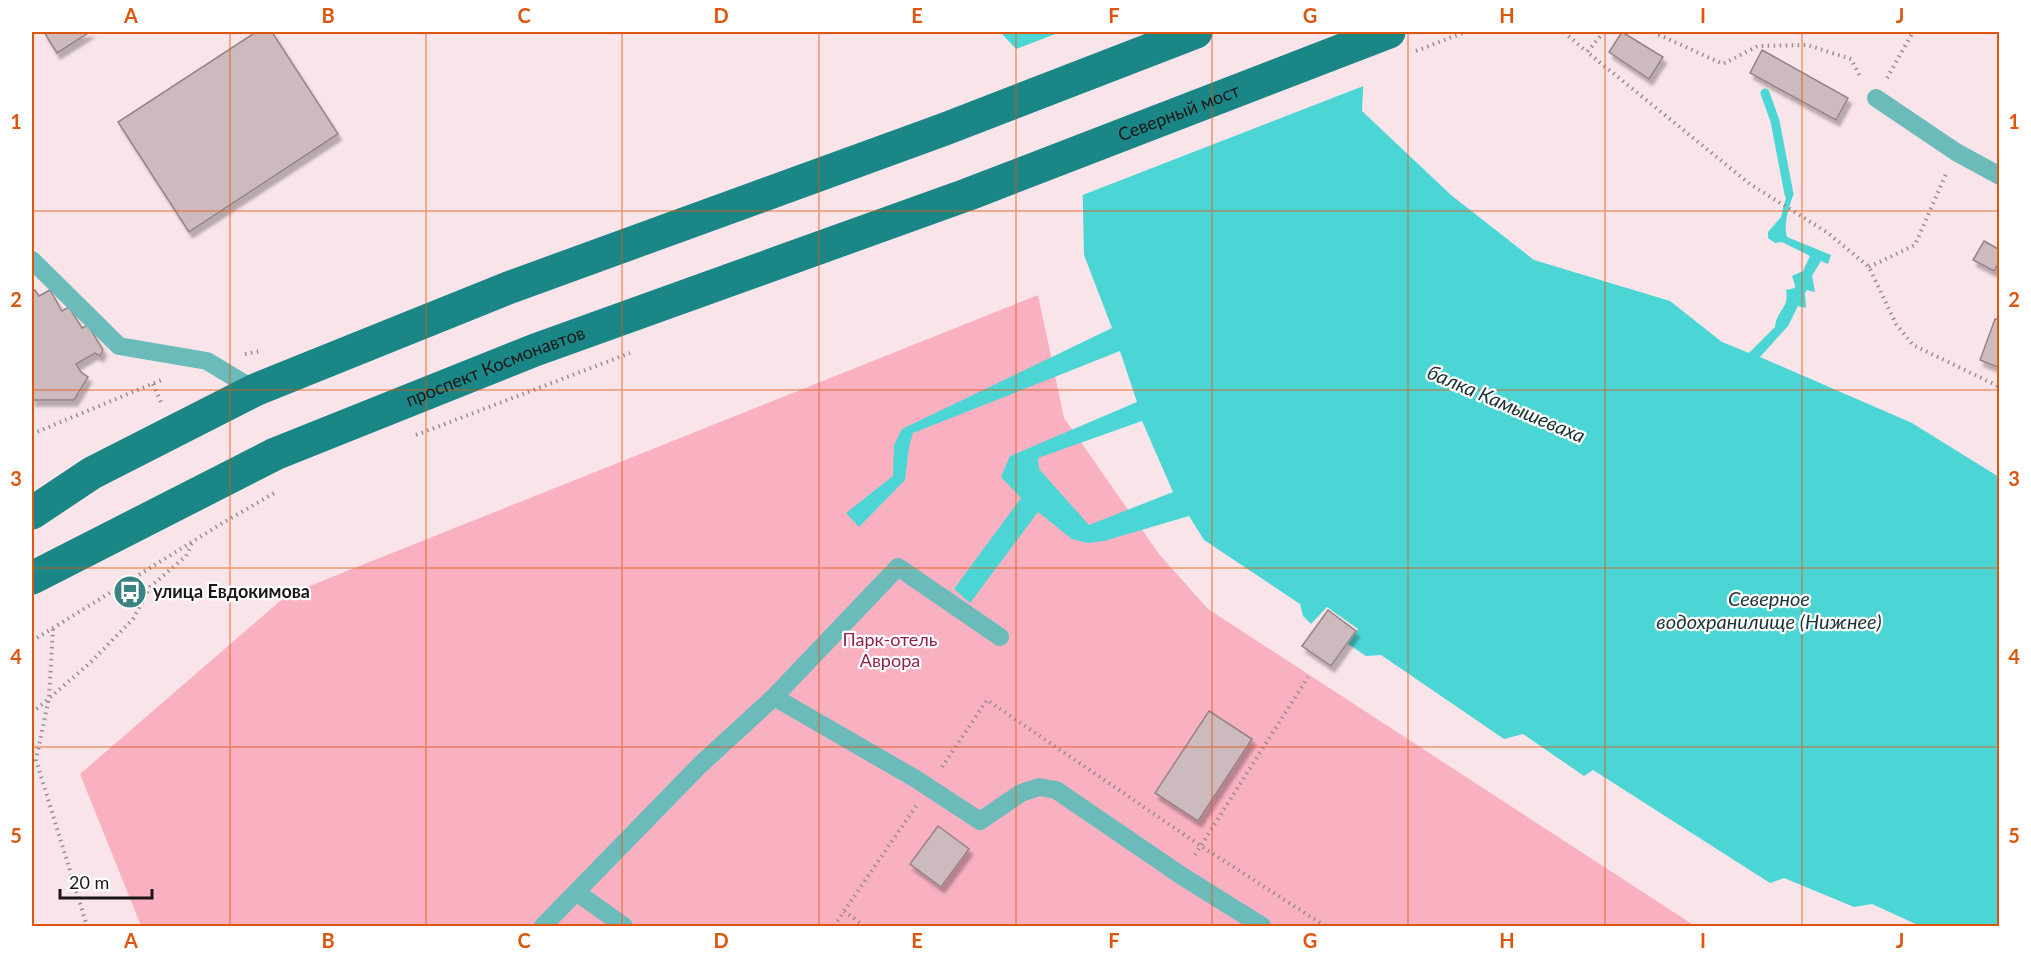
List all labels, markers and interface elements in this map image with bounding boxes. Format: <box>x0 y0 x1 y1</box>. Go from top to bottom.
text: A <box>123 3 138 27</box>
text: B <box>321 3 335 27</box>
text: C <box>517 3 531 27</box>
text: D <box>713 3 729 27</box>
text: E <box>911 3 923 27</box>
text: F <box>1108 3 1120 27</box>
text: G <box>1303 3 1317 27</box>
text: H <box>1499 3 1515 27</box>
text: I <box>1700 3 1706 27</box>
text: J <box>1896 3 1904 27</box>
street label: Северный мост <box>1115 79 1243 146</box>
text: 1 <box>10 109 22 133</box>
text: 1 <box>2008 109 2020 133</box>
text: 2 <box>10 287 22 311</box>
text: 2 <box>2008 287 2020 311</box>
street label: проспект Космонавтов <box>402 321 588 411</box>
water label: балка Камышеваха <box>1424 359 1589 447</box>
text: 3 <box>10 466 22 490</box>
text: 3 <box>2008 466 2020 490</box>
bus stop icon: улица Евдокимова <box>112 574 148 610</box>
place label: улица Евдокимова <box>153 580 310 602</box>
water label: Северное водохранилище (Нижнее) <box>1656 586 1882 633</box>
park label: Парк-отель Аврора <box>843 628 938 671</box>
text: 4 <box>10 644 22 668</box>
text: 4 <box>2008 644 2020 668</box>
text: 5 <box>10 823 22 847</box>
text: 5 <box>2008 823 2020 847</box>
scale bar <box>60 862 152 900</box>
text: 20 m <box>69 871 109 893</box>
text: A <box>123 928 138 952</box>
text: B <box>321 928 335 952</box>
text: C <box>517 928 531 952</box>
text: D <box>713 928 729 952</box>
text: E <box>911 928 923 952</box>
text: F <box>1108 928 1120 952</box>
text: G <box>1303 928 1317 952</box>
text: H <box>1499 928 1515 952</box>
text: I <box>1700 928 1706 952</box>
text: J <box>1896 928 1904 952</box>

